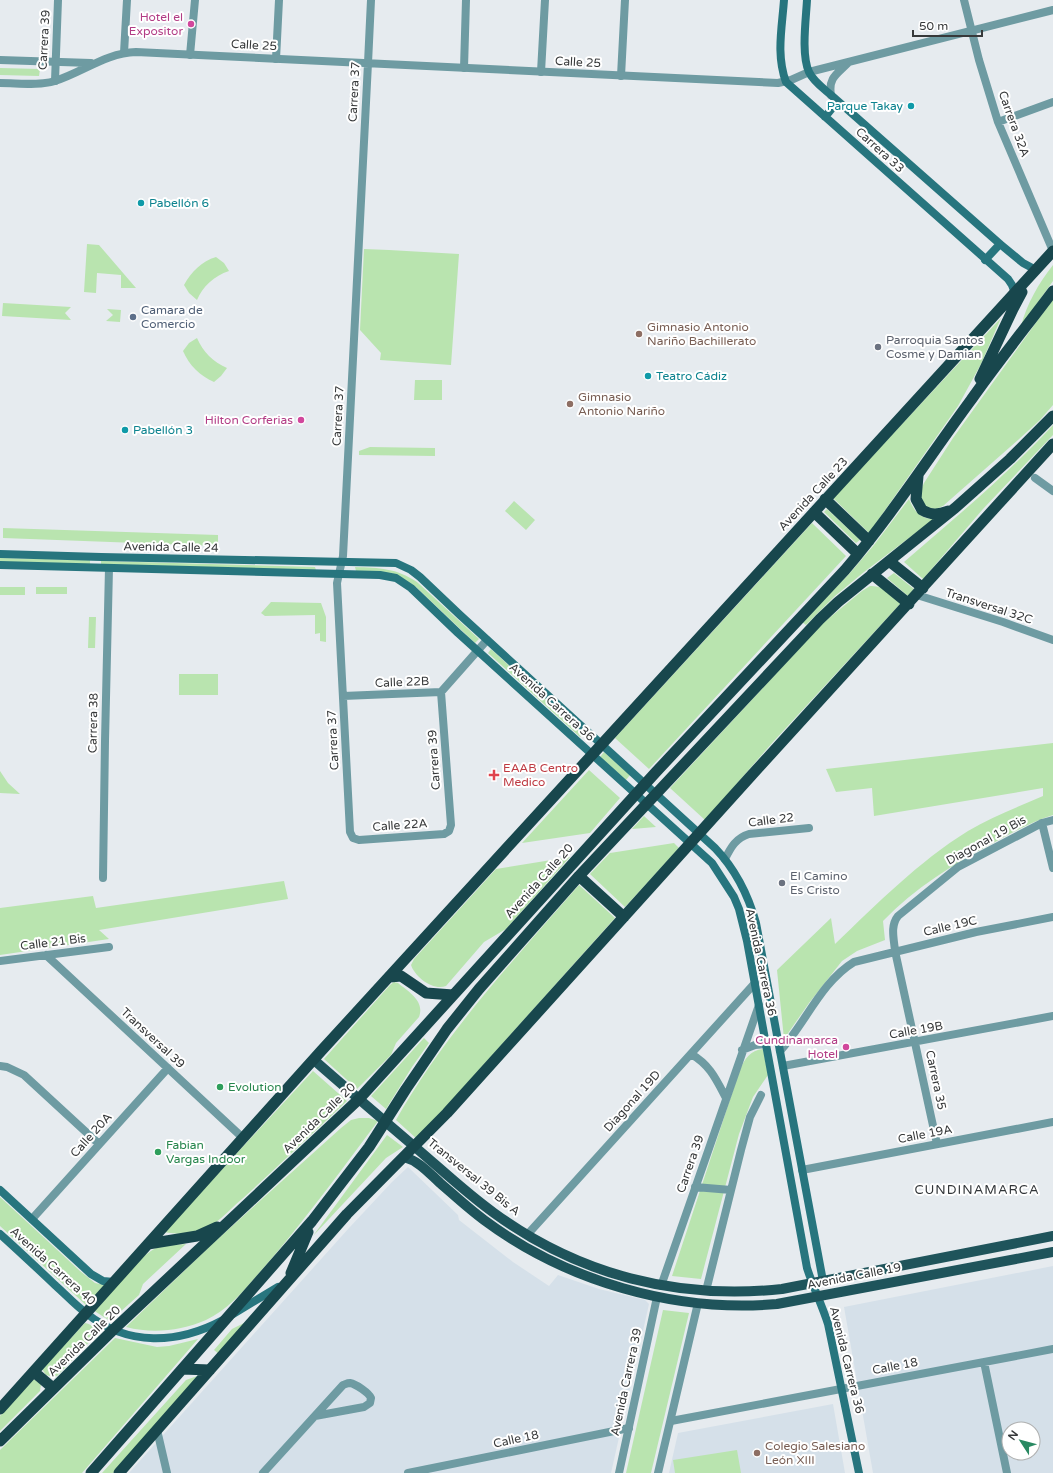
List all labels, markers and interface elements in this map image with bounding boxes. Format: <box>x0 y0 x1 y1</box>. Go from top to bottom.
street label: Carrera 39 <box>35 9 53 71</box>
place label: Hotel el Expositor <box>129 10 183 38</box>
scale bar <box>913 12 982 38</box>
marker: Hotel el Expositor <box>186 19 196 29</box>
text: 50 m <box>919 19 948 33</box>
street label: Calle 25 <box>231 37 277 53</box>
street label: Calle 25 <box>555 54 601 70</box>
street label: Carrera 37 <box>345 61 363 123</box>
street label: Carrera 32A <box>996 89 1032 159</box>
place label: Parque Takay <box>827 99 904 113</box>
marker: Parque Takay <box>906 101 916 111</box>
street label: Carrera 33 <box>853 125 907 175</box>
place label: Pabellón 6 <box>149 196 209 210</box>
marker: Pabellón 6 <box>136 198 146 208</box>
place label: Camara de Comercio <box>141 303 203 331</box>
marker: Camara de Comercio <box>128 312 138 322</box>
place label: Gimnasio Antonio Nariño Bachillerato <box>647 320 756 348</box>
marker: Gimnasio Antonio Nariño Bachillerato <box>634 329 644 339</box>
place label: Parroquia Santos Cosme y Damian <box>886 333 984 361</box>
marker: Parroquia Santos Cosme y Damian <box>873 342 883 352</box>
place label: Teatro Cádiz <box>656 369 727 383</box>
marker: Teatro Cádiz <box>643 371 653 381</box>
street label: Carrera 37 <box>329 385 347 447</box>
place label: Gimnasio Antonio Nariño <box>578 390 665 418</box>
marker: Gimnasio Antonio Nariño <box>565 399 575 409</box>
place label: Hilton Corferias <box>205 413 293 427</box>
marker: Hilton Corferias <box>296 415 306 425</box>
place label: Pabellón 3 <box>133 423 193 437</box>
marker: Pabellón 3 <box>120 425 130 435</box>
street label: Avenida Calle 23 <box>775 454 851 534</box>
street label: Avenida Calle 24 <box>123 539 219 555</box>
street label: Transversal 32C <box>944 585 1034 627</box>
street label: Avenida Carrera 36 <box>507 660 597 744</box>
street label: Calle 22B <box>375 674 429 690</box>
street label: Carrera 38 <box>85 693 101 753</box>
street label: Carrera 37 <box>324 709 342 771</box>
street label: Carrera 39 <box>425 729 443 791</box>
place label: EAAB Centro Medico <box>503 761 578 789</box>
marker: EAAB Centro Medico <box>488 769 500 781</box>
street label: Calle 22 <box>747 810 795 830</box>
street label: Diagonal 19 Bis <box>944 812 1028 868</box>
street label: Calle 22A <box>372 816 428 834</box>
street label: Avenida Calle 20 <box>502 841 576 921</box>
place label: El Camino Es Cristo <box>790 869 847 897</box>
marker: El Camino Es Cristo <box>777 878 787 888</box>
street label: Avenida Carrera 36 <box>743 907 779 1017</box>
street label: Calle 19C <box>922 913 978 939</box>
street label: Calle 21 Bis <box>19 931 87 953</box>
street label: Transversal 39 <box>118 1005 188 1071</box>
street label: Calle 19B <box>888 1018 944 1042</box>
place label: Cundinamarca Hotel <box>755 1033 838 1061</box>
marker: Cundinamarca Hotel <box>841 1042 851 1052</box>
street label: Carrera 35 <box>923 1049 949 1111</box>
street label: Diagonal 19D <box>601 1067 663 1135</box>
place label: Evolution <box>228 1080 282 1094</box>
street label: Avenida Calle 20 <box>280 1080 358 1156</box>
marker: Evolution <box>215 1082 225 1092</box>
street label: Calle 20A <box>67 1110 115 1160</box>
street label: Calle 19A <box>897 1122 953 1146</box>
street label: Carrera 39 <box>674 1133 706 1195</box>
street label: Transversal 39 Bis A <box>425 1136 523 1218</box>
place label: Fabian Vargas Indoor <box>166 1138 246 1166</box>
marker: Fabian Vargas Indoor <box>153 1147 163 1157</box>
district label: CUNDINAMARCA <box>914 1182 1040 1198</box>
street label: Avenida Carrera 40 <box>8 1224 99 1308</box>
street label: Avenida Calle 19 <box>806 1260 902 1292</box>
street label: Avenida Calle 20 <box>45 1303 123 1379</box>
street label: Avenida Carrera 36 <box>827 1305 867 1415</box>
street label: Avenida Carrera 39 <box>608 1327 644 1437</box>
street label: Calle 18 <box>871 1355 919 1377</box>
north arrow <box>1001 1421 1041 1461</box>
street label: Calle 18 <box>492 1427 540 1451</box>
text: N <box>1005 1428 1021 1443</box>
place label: Colegio Salesiano León XIII <box>765 1439 865 1467</box>
marker: Colegio Salesiano León XIII <box>752 1448 762 1458</box>

